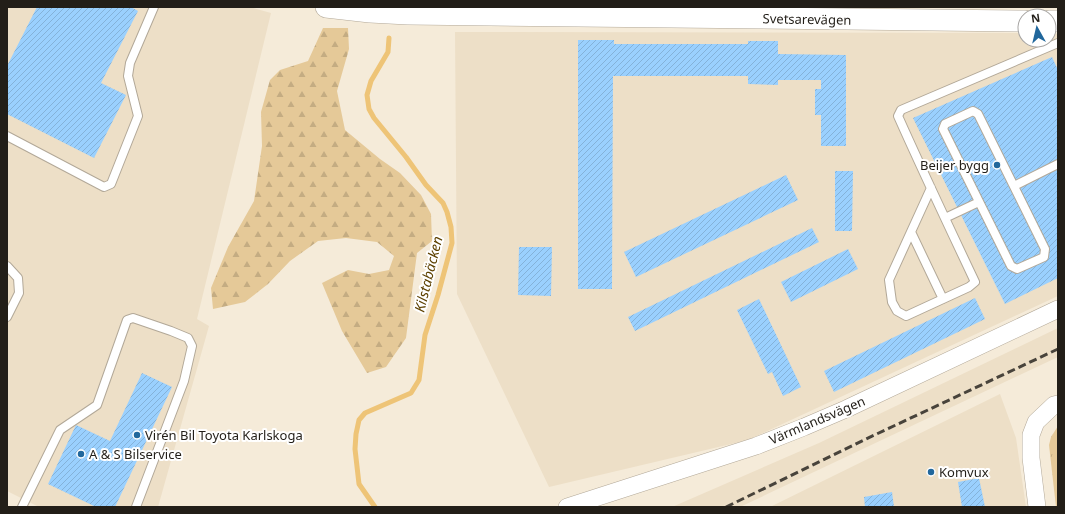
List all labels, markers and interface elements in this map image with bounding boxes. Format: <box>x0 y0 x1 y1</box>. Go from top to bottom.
north arrow <box>1017 8 1057 48</box>
street label: Svetsarevägen <box>762 9 852 29</box>
text: N <box>1030 10 1041 26</box>
place label: Beijer bygg <box>920 156 989 174</box>
marker: Beijer bygg <box>992 160 1002 170</box>
water label: Kilstabäcken <box>409 234 447 314</box>
street label: Värmlandsvägen <box>766 392 868 448</box>
place label: Virén Bil Toyota Karlskoga <box>145 426 303 444</box>
marker: Virén Bil Toyota Karlskoga <box>132 430 142 440</box>
place label: A & S Bilservice <box>89 445 182 463</box>
marker: A & S Bilservice <box>76 449 86 459</box>
place label: Komvux <box>939 463 989 481</box>
marker: Komvux <box>926 467 936 477</box>

